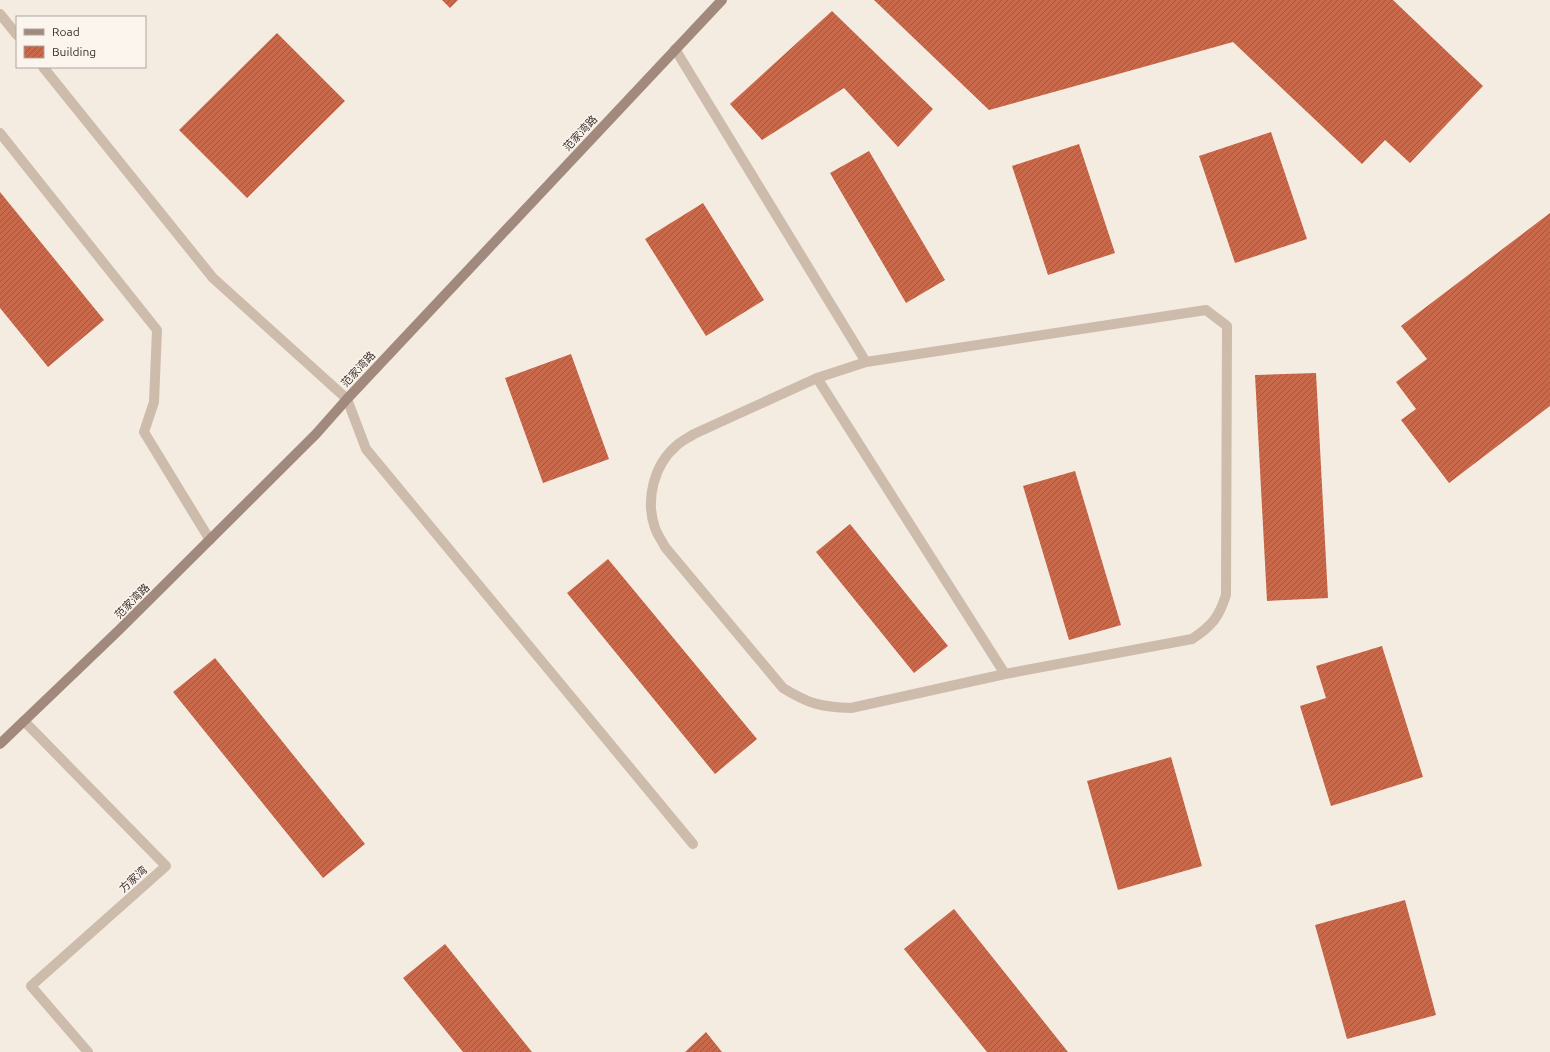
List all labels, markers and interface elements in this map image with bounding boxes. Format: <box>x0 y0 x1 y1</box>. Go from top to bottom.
legend <box>16 16 146 68</box>
text: Road <box>52 25 80 38</box>
text: Building <box>52 45 96 58</box>
street label: 范家湾路 <box>561 113 599 153</box>
street label: 范家湾路 <box>339 349 377 389</box>
street label: 范家湾路 <box>112 581 152 621</box>
street label: 方家湾 <box>117 864 149 894</box>

